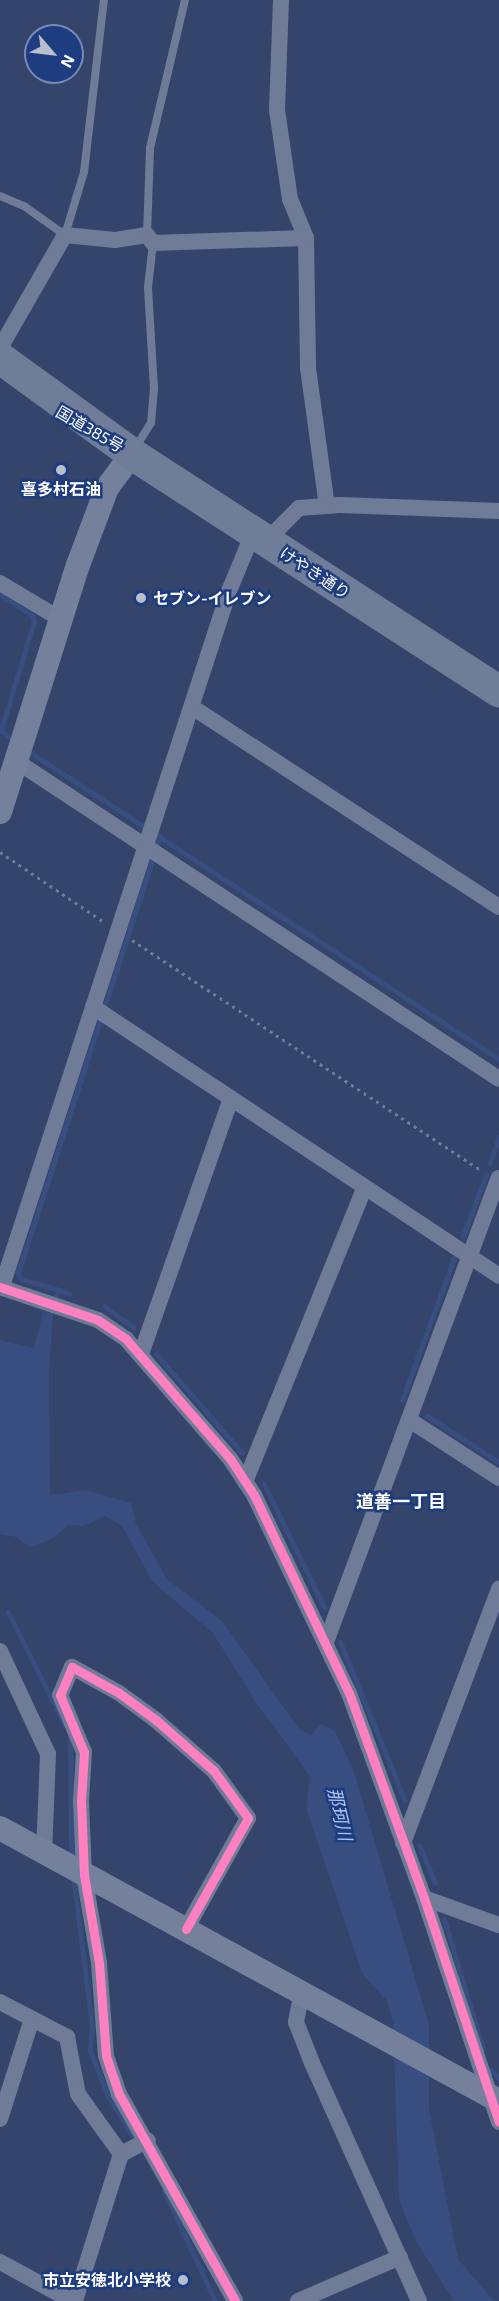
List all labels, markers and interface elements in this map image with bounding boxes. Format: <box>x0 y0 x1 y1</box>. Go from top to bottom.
north arrow <box>24 24 84 84</box>
text: N <box>57 52 80 71</box>
street label: 国道385号 <box>53 402 127 456</box>
marker: 喜多村石油 <box>54 463 68 477</box>
place label: 喜多村石油 <box>21 479 101 499</box>
street label: けやき通り <box>276 543 354 603</box>
place label: セブン-イレブン <box>153 588 272 608</box>
marker: セブン-イレブン <box>134 591 148 605</box>
district label: 道善一丁目 <box>356 1490 446 1512</box>
water label: 那珂川 <box>323 1785 357 1843</box>
place label: 市立安徳北小学校 <box>43 2270 171 2290</box>
marker: 市立安徳北小学校 <box>176 2273 190 2287</box>

